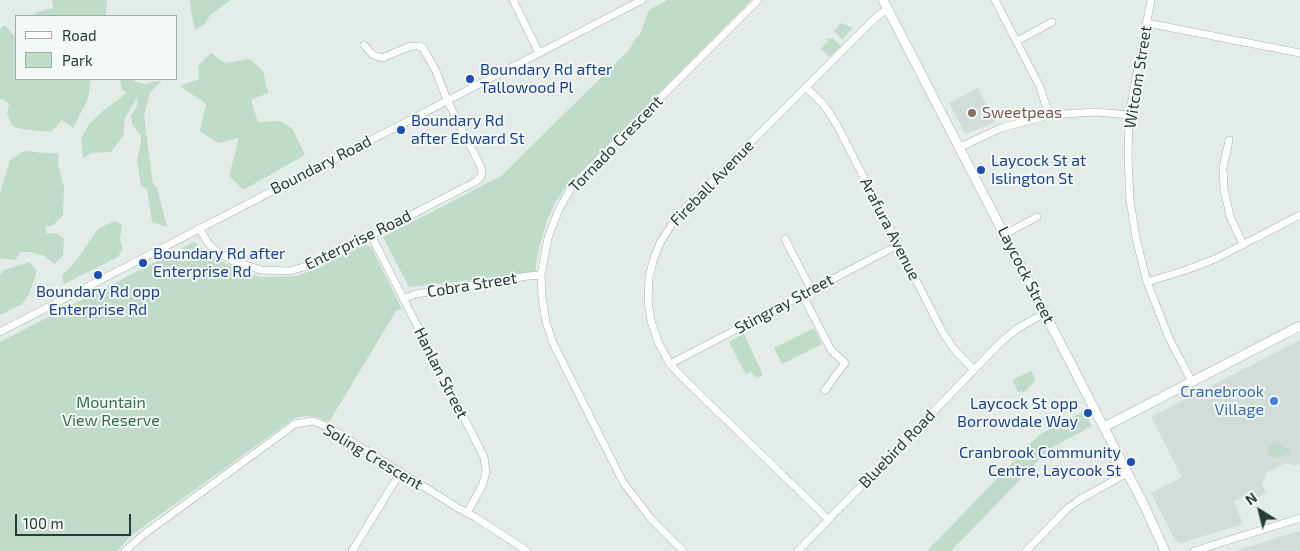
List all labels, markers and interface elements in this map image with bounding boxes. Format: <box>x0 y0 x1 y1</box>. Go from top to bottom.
legend <box>15 15 178 80</box>
street label: Witcom Street <box>1120 24 1156 130</box>
text: Road <box>62 26 97 44</box>
text: Park <box>62 51 93 69</box>
place label: Boundary Rd after Tallowood Pl <box>480 60 612 98</box>
marker: Boundary Rd after Tallowood Pl <box>464 73 476 85</box>
street label: Tornado Crescent <box>565 92 667 196</box>
place label: Sweetpeas <box>982 103 1062 123</box>
marker: Sweetpeas <box>966 107 978 119</box>
place label: Boundary Rd after Edward St <box>411 111 525 149</box>
marker: Boundary Rd after Edward St <box>395 124 407 136</box>
street label: Boundary Road <box>267 131 375 199</box>
street label: Fireball Avenue <box>666 136 758 230</box>
place label: Laycock St at Islington St <box>991 151 1086 189</box>
marker: Laycock St at Islington St <box>975 164 987 176</box>
street label: Arafura Avenue <box>856 174 924 284</box>
street label: Enterprise Road <box>302 206 414 274</box>
street label: Laycock Street <box>993 223 1059 327</box>
place label: Boundary Rd after Enterprise Rd <box>153 244 285 282</box>
marker: Boundary Rd after Enterprise Rd <box>137 257 149 269</box>
street label: Cobra Street <box>426 268 518 302</box>
marker: Boundary Rd opp Enterprise Rd <box>92 269 104 281</box>
street label: Stingray Street <box>731 270 837 338</box>
place label: Boundary Rd opp Enterprise Rd <box>36 282 160 320</box>
street label: Hanlan Street <box>410 324 472 422</box>
place label: Cranebrook Village <box>1180 382 1264 420</box>
park label: Mountain View Reserve <box>62 393 160 431</box>
place label: Laycock St opp Borrowdale Way <box>957 394 1078 432</box>
marker: Cranebrook Village <box>1268 395 1280 407</box>
street label: Bluebird Road <box>855 406 939 492</box>
marker: Laycock St opp Borrowdale Way <box>1082 407 1094 419</box>
street label: Soling Crescent <box>320 420 426 494</box>
place label: Cranbrook Community Centre, Laycook St <box>959 443 1121 481</box>
marker: Cranbrook Community Centre, Laycook St <box>1125 456 1137 468</box>
north arrow <box>1235 486 1285 536</box>
text: N <box>1242 489 1260 508</box>
scale bar <box>18 504 134 536</box>
text: 100 m <box>23 514 64 532</box>

